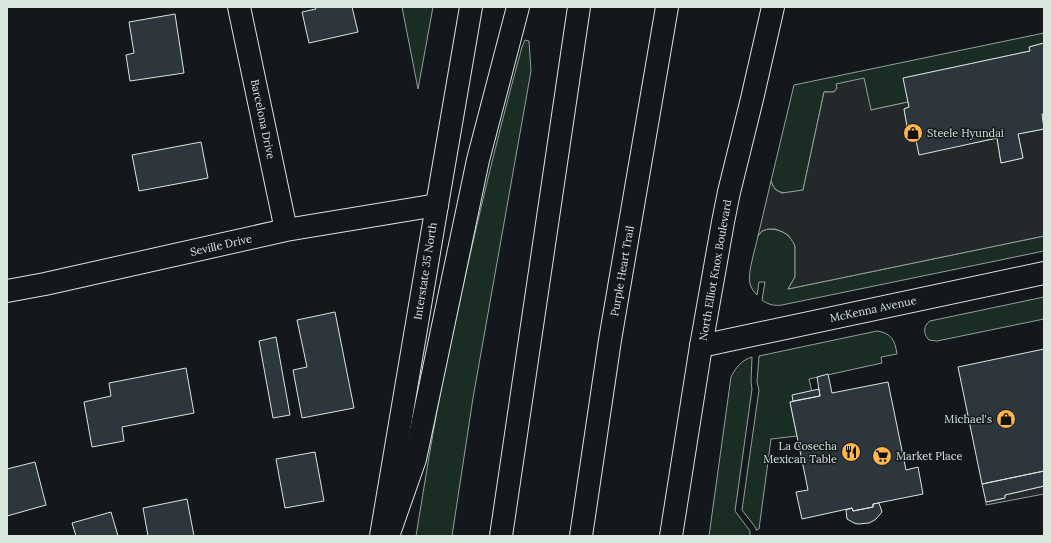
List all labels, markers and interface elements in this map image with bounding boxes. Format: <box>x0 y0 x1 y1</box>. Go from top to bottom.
street label: Barcelona Drive <box>248 78 278 160</box>
shop icon: Steele Hyundai <box>902 122 924 144</box>
place label: Steele Hyundai <box>927 126 1004 140</box>
street label: North Elliot Knox Boulevard <box>696 198 734 342</box>
street label: Interstate 35 North <box>410 221 440 321</box>
street label: Purple Heart Trail <box>607 225 637 317</box>
street label: Seville Drive <box>189 231 253 259</box>
street label: McKenna Avenue <box>828 293 918 325</box>
shop icon: Michael's <box>995 408 1017 430</box>
place label: Michael's <box>944 412 992 426</box>
place label: La Cosecha Mexican Table <box>763 439 837 466</box>
restaurant icon: La Cosecha Mexican Table <box>840 441 862 463</box>
supermarket icon: Market Place <box>871 445 893 467</box>
place label: Market Place <box>896 449 962 463</box>

